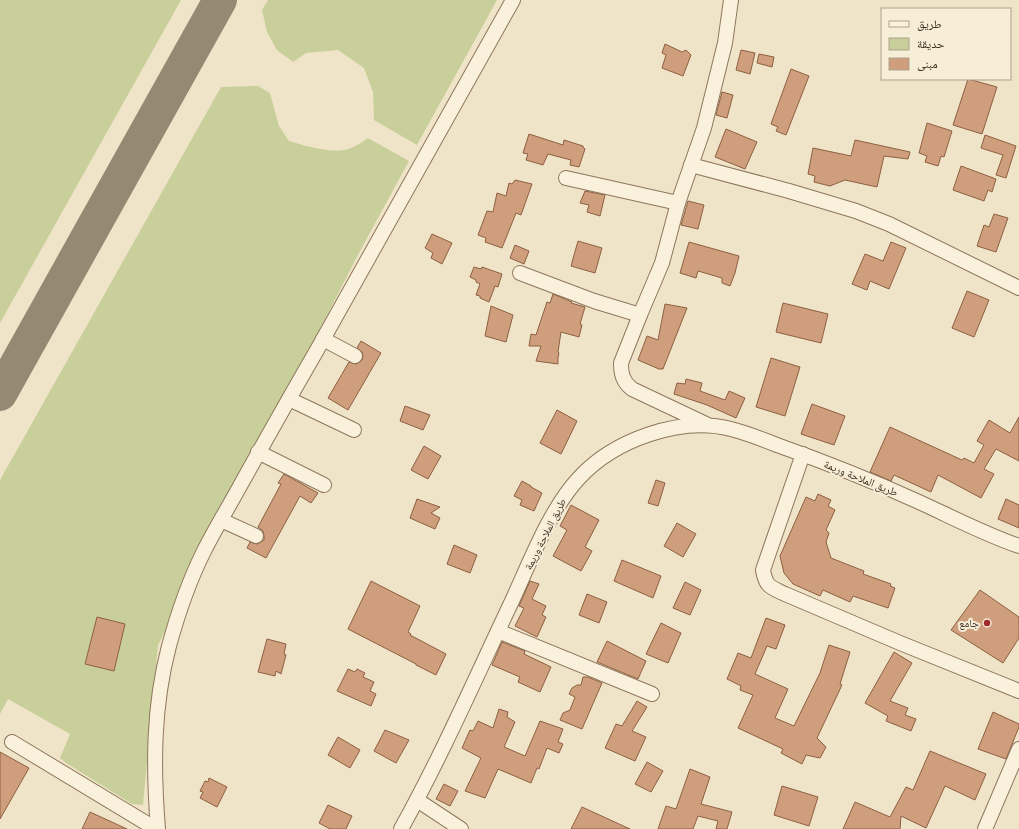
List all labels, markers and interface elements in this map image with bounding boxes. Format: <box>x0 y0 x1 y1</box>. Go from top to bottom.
legend <box>881 8 1011 80</box>
text: طريق <box>917 16 942 31</box>
text: حديقة <box>917 36 945 51</box>
text: مبنى <box>917 56 938 71</box>
street label: طريق الملاحة وريمة <box>822 457 900 499</box>
street label: طريق الملاحة وريمة <box>521 496 569 572</box>
place label: جامع <box>959 616 979 630</box>
marker: جامع <box>982 618 992 628</box>

